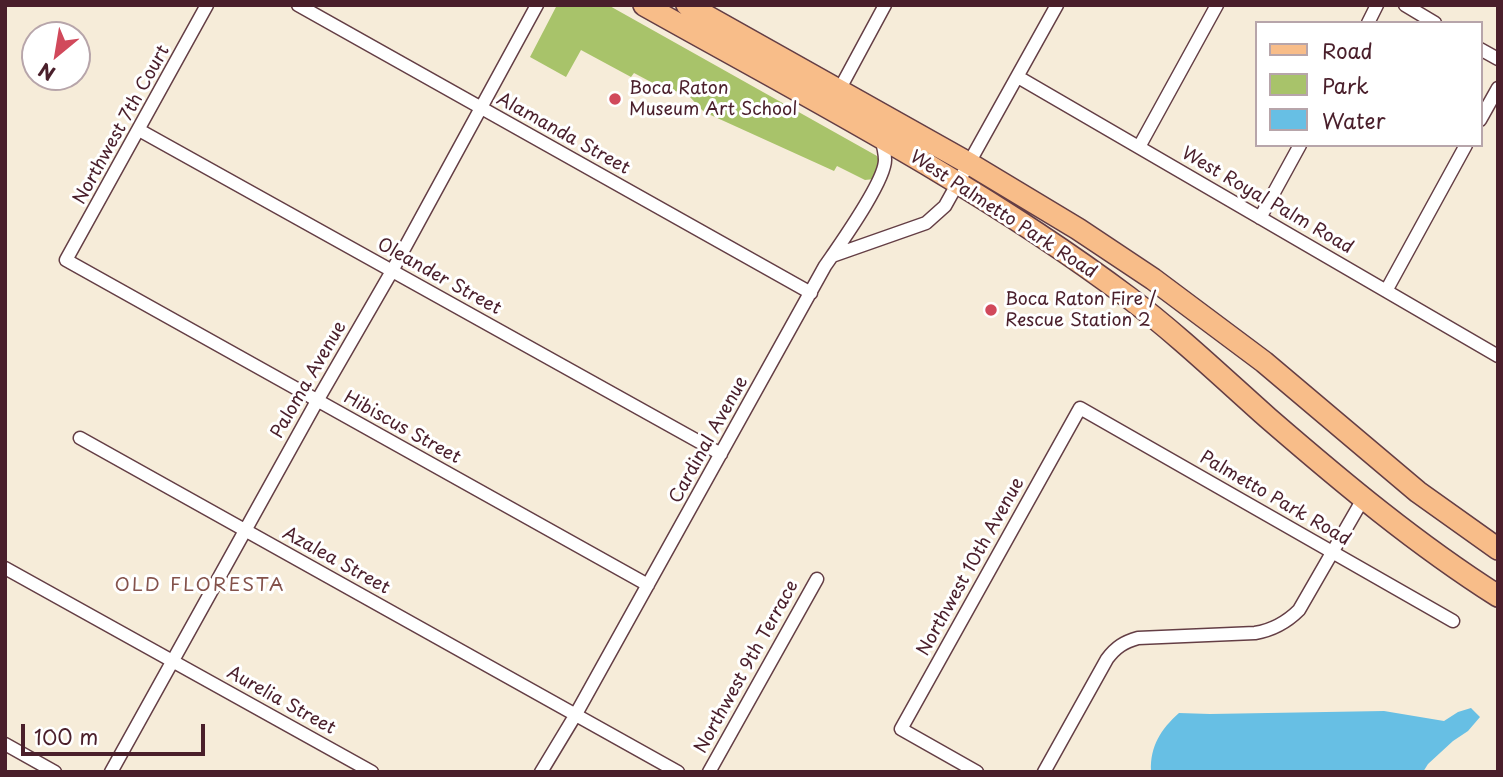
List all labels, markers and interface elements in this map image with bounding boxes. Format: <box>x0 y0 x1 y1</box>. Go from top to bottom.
north arrow <box>21 21 91 91</box>
legend <box>1254 21 1482 147</box>
text: Road <box>1322 34 1373 66</box>
street label: Northwest 7th Court <box>69 42 175 208</box>
text: N <box>33 57 60 88</box>
text: Park <box>1322 69 1369 101</box>
place label: Boca Raton Museum Art School <box>629 78 797 120</box>
street label: Alamanda Street <box>493 88 633 180</box>
marker: Boca Raton Museum Art School <box>607 91 623 107</box>
text: Water <box>1322 104 1385 136</box>
street label: West Royal Palm Road <box>1177 143 1357 259</box>
street label: West Palmetto Park Road <box>906 146 1100 284</box>
street label: Oleander Street <box>373 234 505 320</box>
place label: Boca Raton Fire / Rescue Station 2 <box>1005 289 1156 332</box>
marker: Boca Raton Fire / Rescue Station 2 <box>983 302 999 318</box>
street label: Paloma Avenue <box>267 318 351 442</box>
street label: Cardinal Avenue <box>665 373 753 507</box>
street label: Hibiscus Street <box>340 387 464 469</box>
street label: Palmetto Park Road <box>1196 447 1354 551</box>
street label: Northwest 10th Avenue <box>913 474 1029 660</box>
street label: Azalea Street <box>279 523 393 599</box>
district label: OLD FLORESTA <box>117 575 283 597</box>
street label: Northwest 9th Terrace <box>690 577 804 757</box>
street label: Aurelia Street <box>223 662 339 740</box>
scale bar <box>24 710 208 754</box>
text: 100 m <box>34 720 98 752</box>

